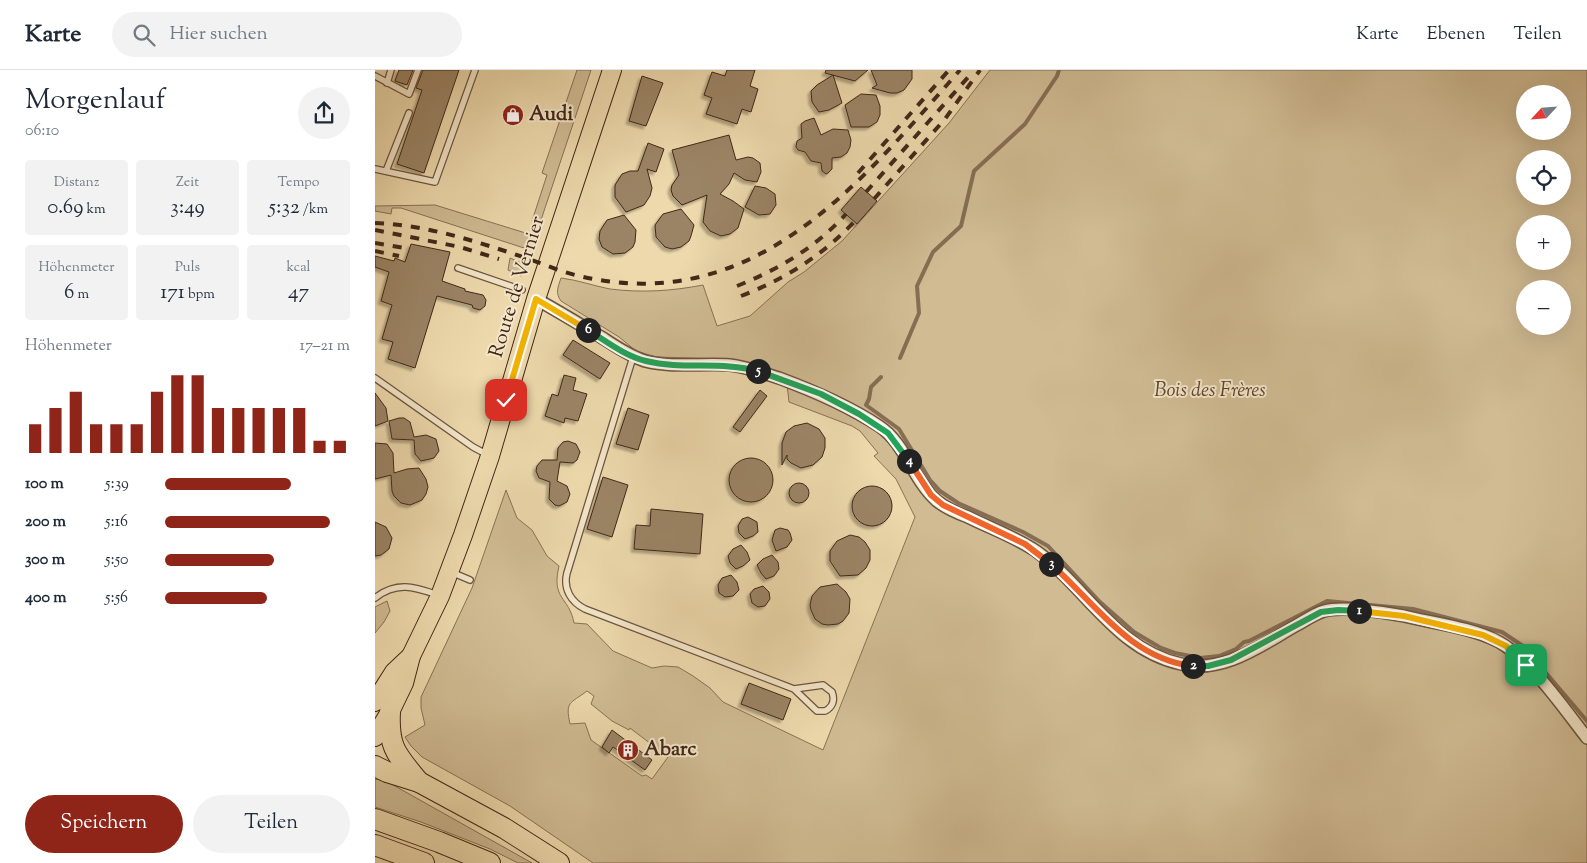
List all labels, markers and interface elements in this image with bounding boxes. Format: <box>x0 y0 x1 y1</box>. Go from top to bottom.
search box <box>112 12 462 57</box>
text: Karte <box>25 18 82 52</box>
icon: search <box>130 21 158 49</box>
text: Hier suchen <box>170 21 268 48</box>
text: Karte <box>1356 22 1399 48</box>
text: Ebenen <box>1427 22 1486 48</box>
text: Teilen <box>1514 22 1562 48</box>
text: Morgenlauf <box>25 81 165 121</box>
north arrow <box>1516 85 1571 140</box>
map controls <box>1516 85 1571 335</box>
button: share <box>298 87 350 139</box>
place label: Audi <box>529 101 573 130</box>
shop icon: Audi <box>501 103 525 127</box>
text: 06:10 <box>25 120 59 143</box>
button: locate <box>1516 150 1571 205</box>
text: Distanz <box>54 173 99 193</box>
text: Zeit <box>176 173 199 193</box>
text: Tempo <box>278 173 320 193</box>
text: 0.69 <box>47 193 83 223</box>
text: 3:49 <box>170 193 205 223</box>
text: 5:32 <box>269 193 300 223</box>
text: km <box>83 200 106 220</box>
text: /km <box>300 200 328 220</box>
street label: Route de Vernier <box>483 212 553 361</box>
button: + <box>1516 215 1571 270</box>
text: Höhenmeter <box>39 258 115 278</box>
text: Puls <box>175 258 200 278</box>
text: kcal <box>286 258 311 278</box>
text: 6 <box>64 278 74 308</box>
text: 171 <box>160 278 185 308</box>
text: 47 <box>288 278 309 308</box>
button: − <box>1516 280 1571 335</box>
text: m <box>74 285 89 305</box>
text: bpm <box>185 285 215 305</box>
pin: 6 <box>575 318 601 342</box>
text: 6 <box>585 320 592 340</box>
text: Höhenmeter <box>25 335 112 358</box>
text: 17–21 m <box>299 335 350 358</box>
pin: 5 <box>745 358 771 384</box>
text: 5 <box>756 361 761 381</box>
park label: Bois des Frères <box>1154 377 1266 406</box>
pin <box>485 379 527 421</box>
icon: check <box>492 386 520 414</box>
pin: 4 <box>897 448 921 474</box>
text: 4 <box>906 451 913 471</box>
text: 100 m <box>25 473 64 496</box>
text: 5:39 <box>105 473 129 496</box>
text: 200 m <box>25 511 66 534</box>
text: 5:16 <box>105 511 128 534</box>
text: 300 m <box>25 549 65 572</box>
text: 5:50 <box>105 549 129 572</box>
pin: 3 <box>1039 552 1063 576</box>
text: 3 <box>1049 554 1054 574</box>
text: 400 m <box>25 587 67 610</box>
text: 5:56 <box>105 587 128 610</box>
pin: 1 <box>1347 598 1371 624</box>
text: 1 <box>1357 601 1362 621</box>
pin <box>1505 644 1547 686</box>
icon: arrive <box>1512 651 1540 679</box>
pin: 2 <box>1181 654 1205 678</box>
text: 2 <box>1190 656 1197 676</box>
place label: Abarc <box>644 736 696 765</box>
building icon: Abarc <box>616 738 640 762</box>
button: Speichern <box>25 795 183 853</box>
button: Teilen <box>193 795 350 853</box>

